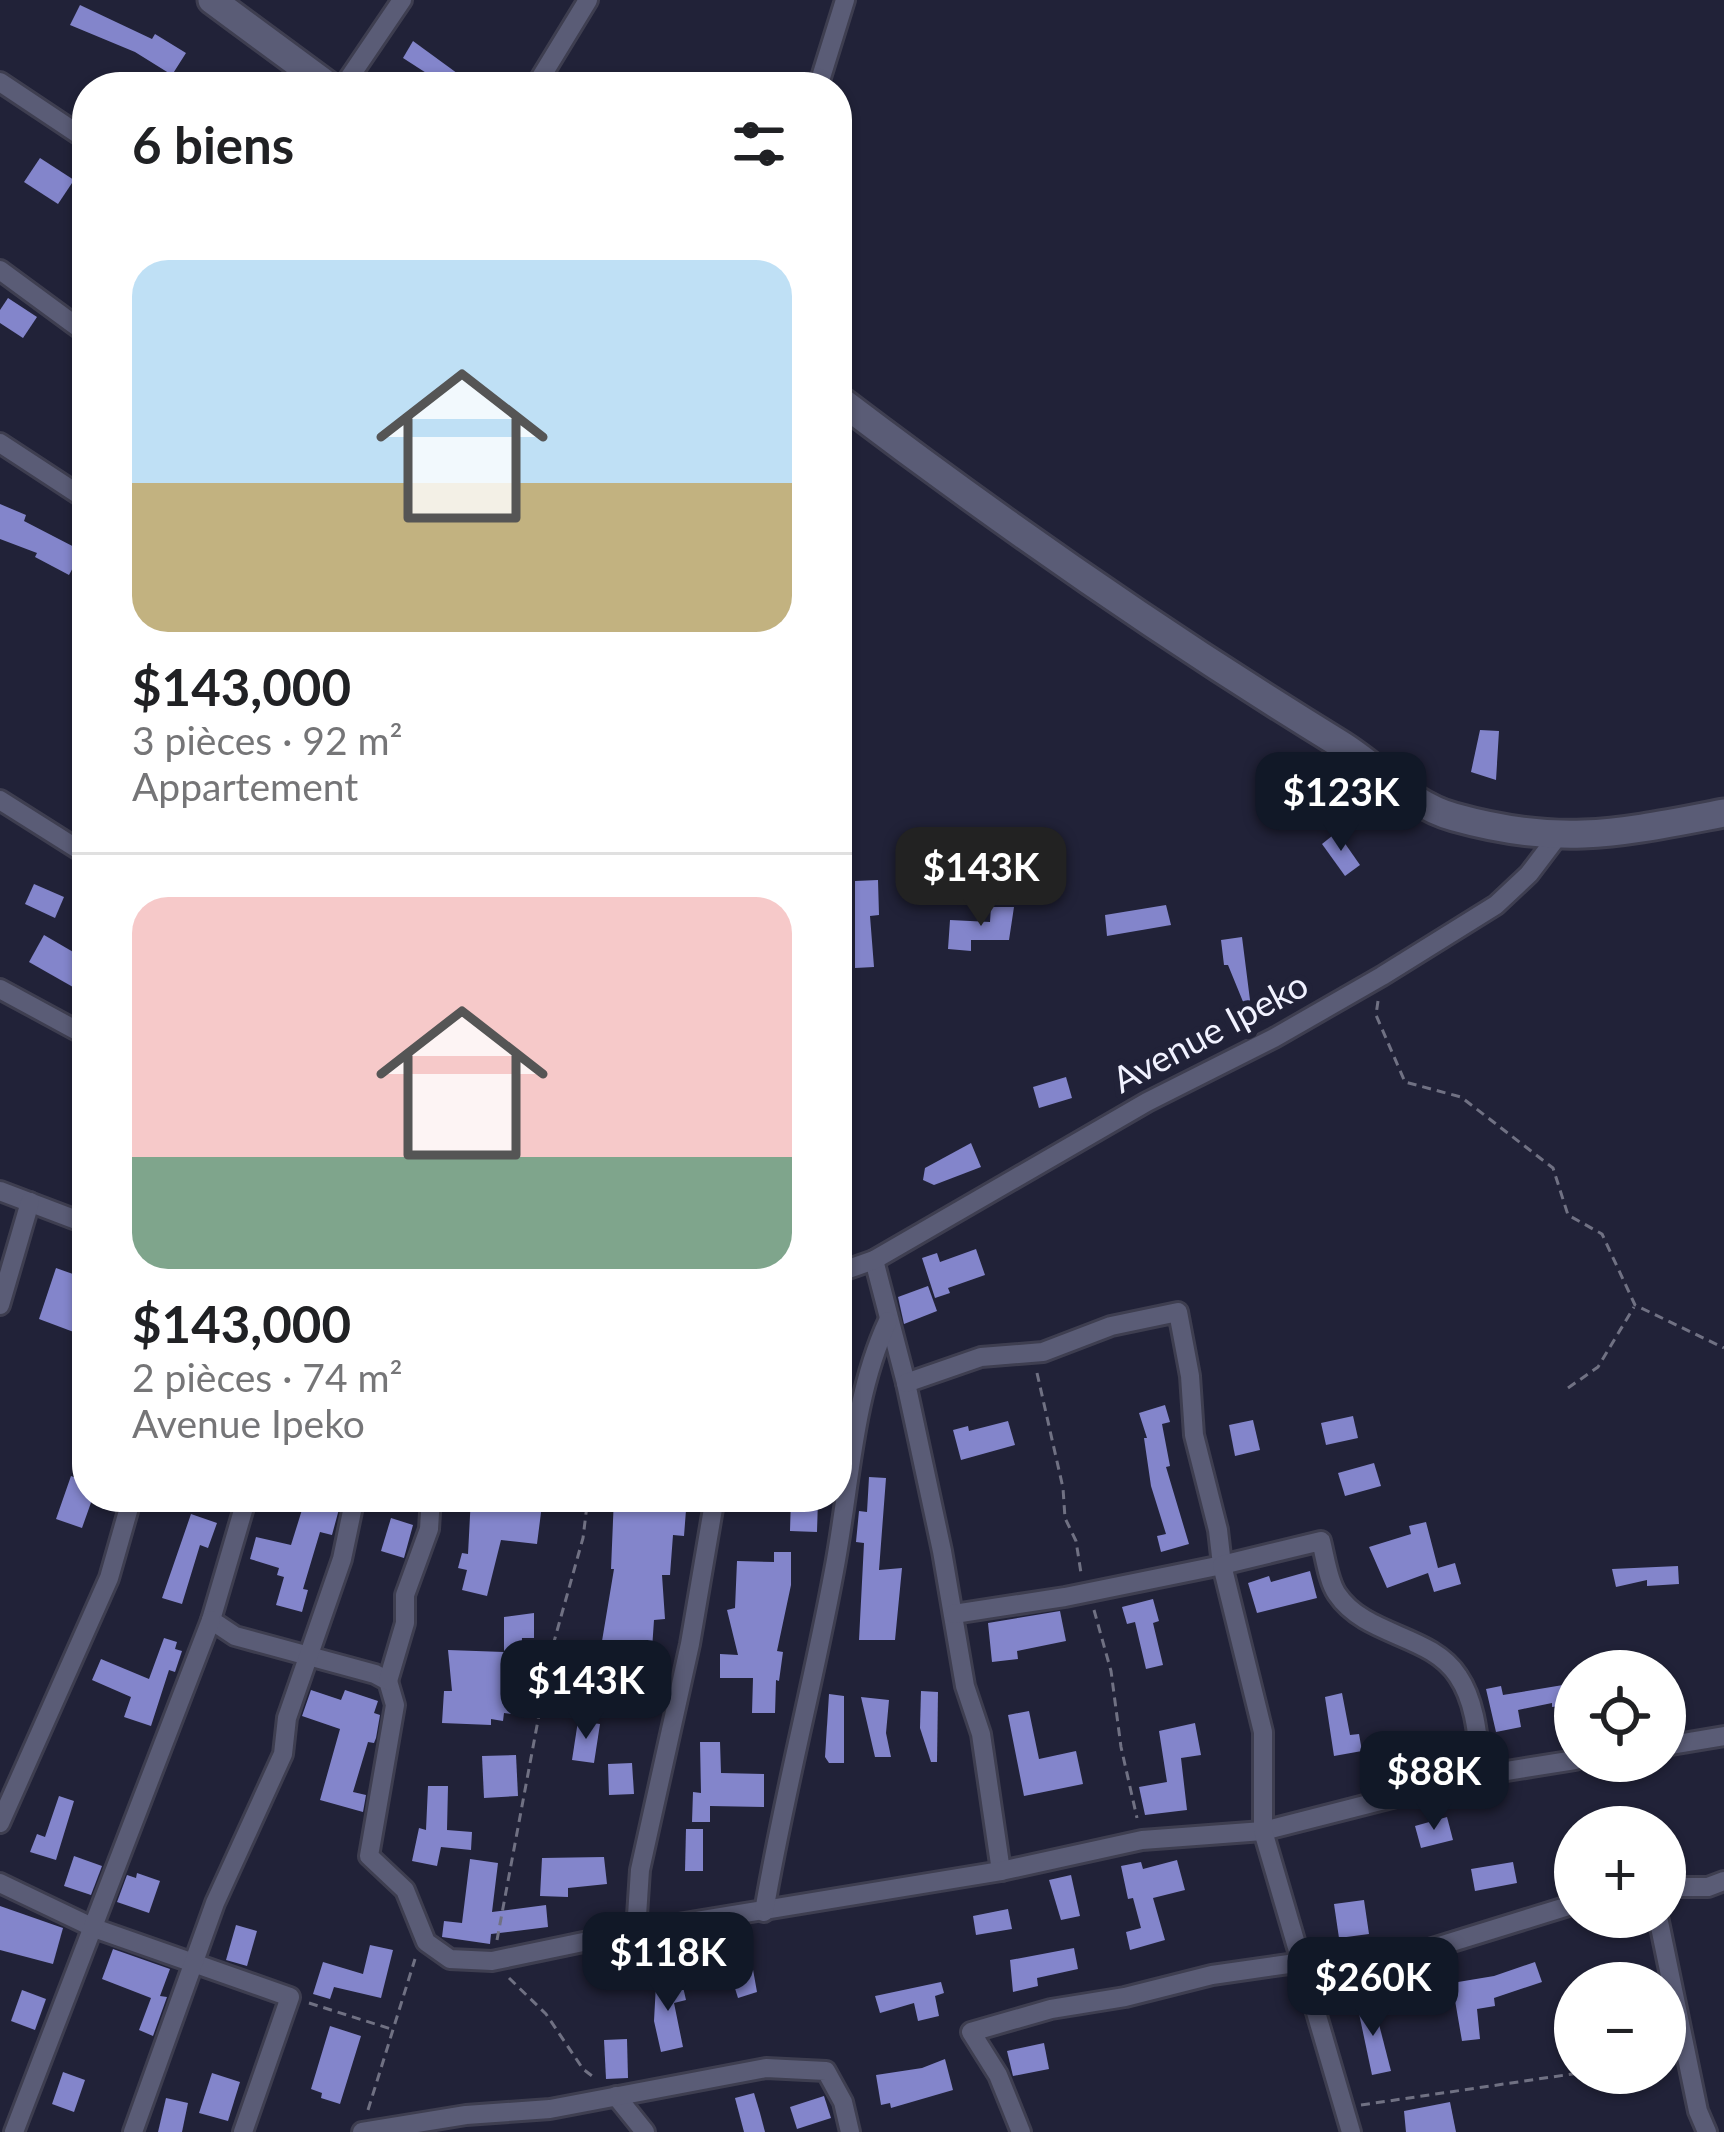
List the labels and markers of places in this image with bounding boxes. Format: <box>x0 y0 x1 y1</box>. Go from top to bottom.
pin: $123K <box>1257 752 1425 854</box>
pin: $143K <box>897 827 1065 929</box>
pin: $143K <box>502 1640 670 1742</box>
pin: $88K <box>1363 1731 1505 1833</box>
pin: $118K <box>584 1912 752 2014</box>
pin: $260K <box>1289 1937 1457 2039</box>

